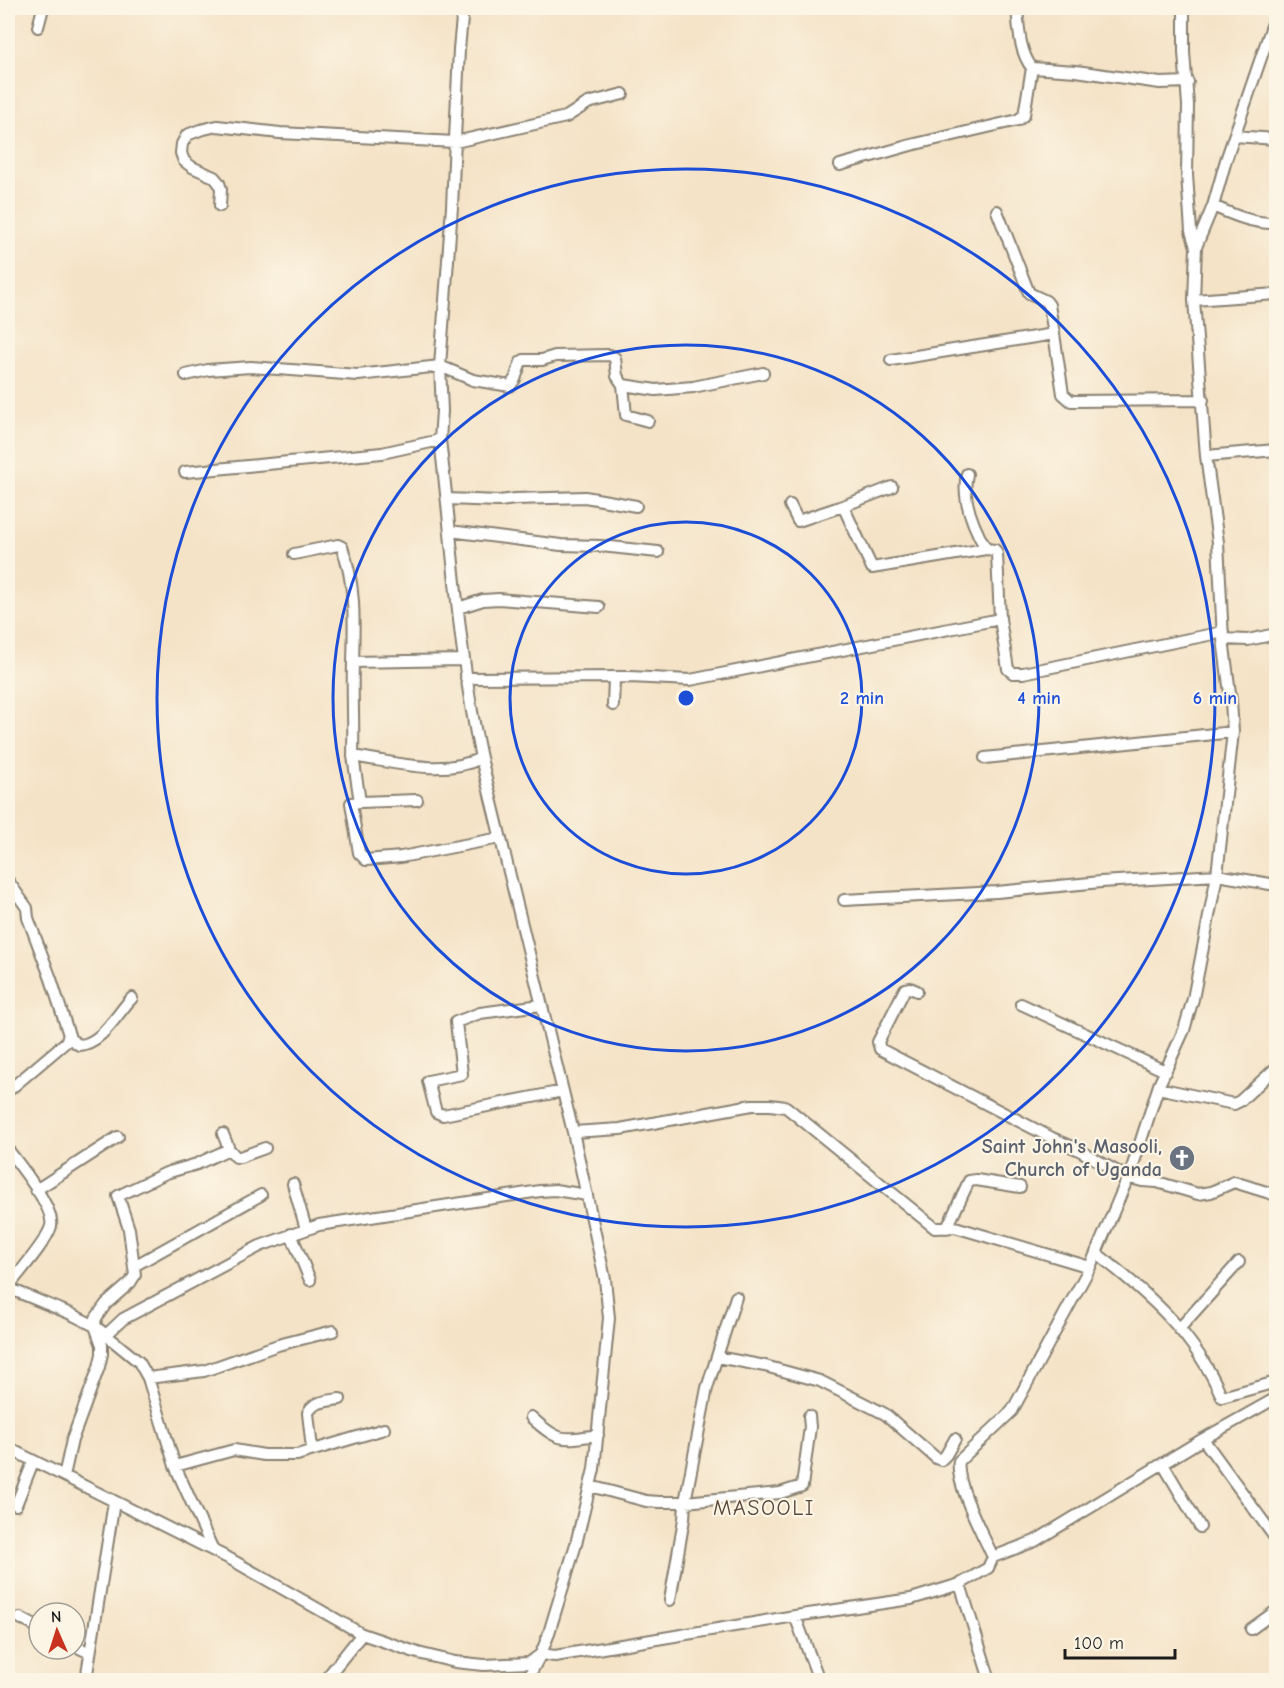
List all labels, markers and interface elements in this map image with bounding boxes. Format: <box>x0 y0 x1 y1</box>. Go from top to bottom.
centre of rings <box>676 688 696 708</box>
text: 2 min <box>840 688 884 709</box>
text: 4 min <box>1017 688 1061 709</box>
text: 6 min <box>1193 688 1237 709</box>
place label: Saint John's Masooli, Church of Uganda <box>982 1135 1162 1181</box>
church icon: Saint John's Masooli, Church of Uganda <box>1167 1143 1197 1173</box>
district label: MASOOLI <box>713 1495 815 1521</box>
north arrow <box>27 1601 87 1661</box>
text: N <box>51 1608 62 1626</box>
scale bar <box>1065 1622 1174 1660</box>
text: 100 m <box>1074 1633 1124 1654</box>

